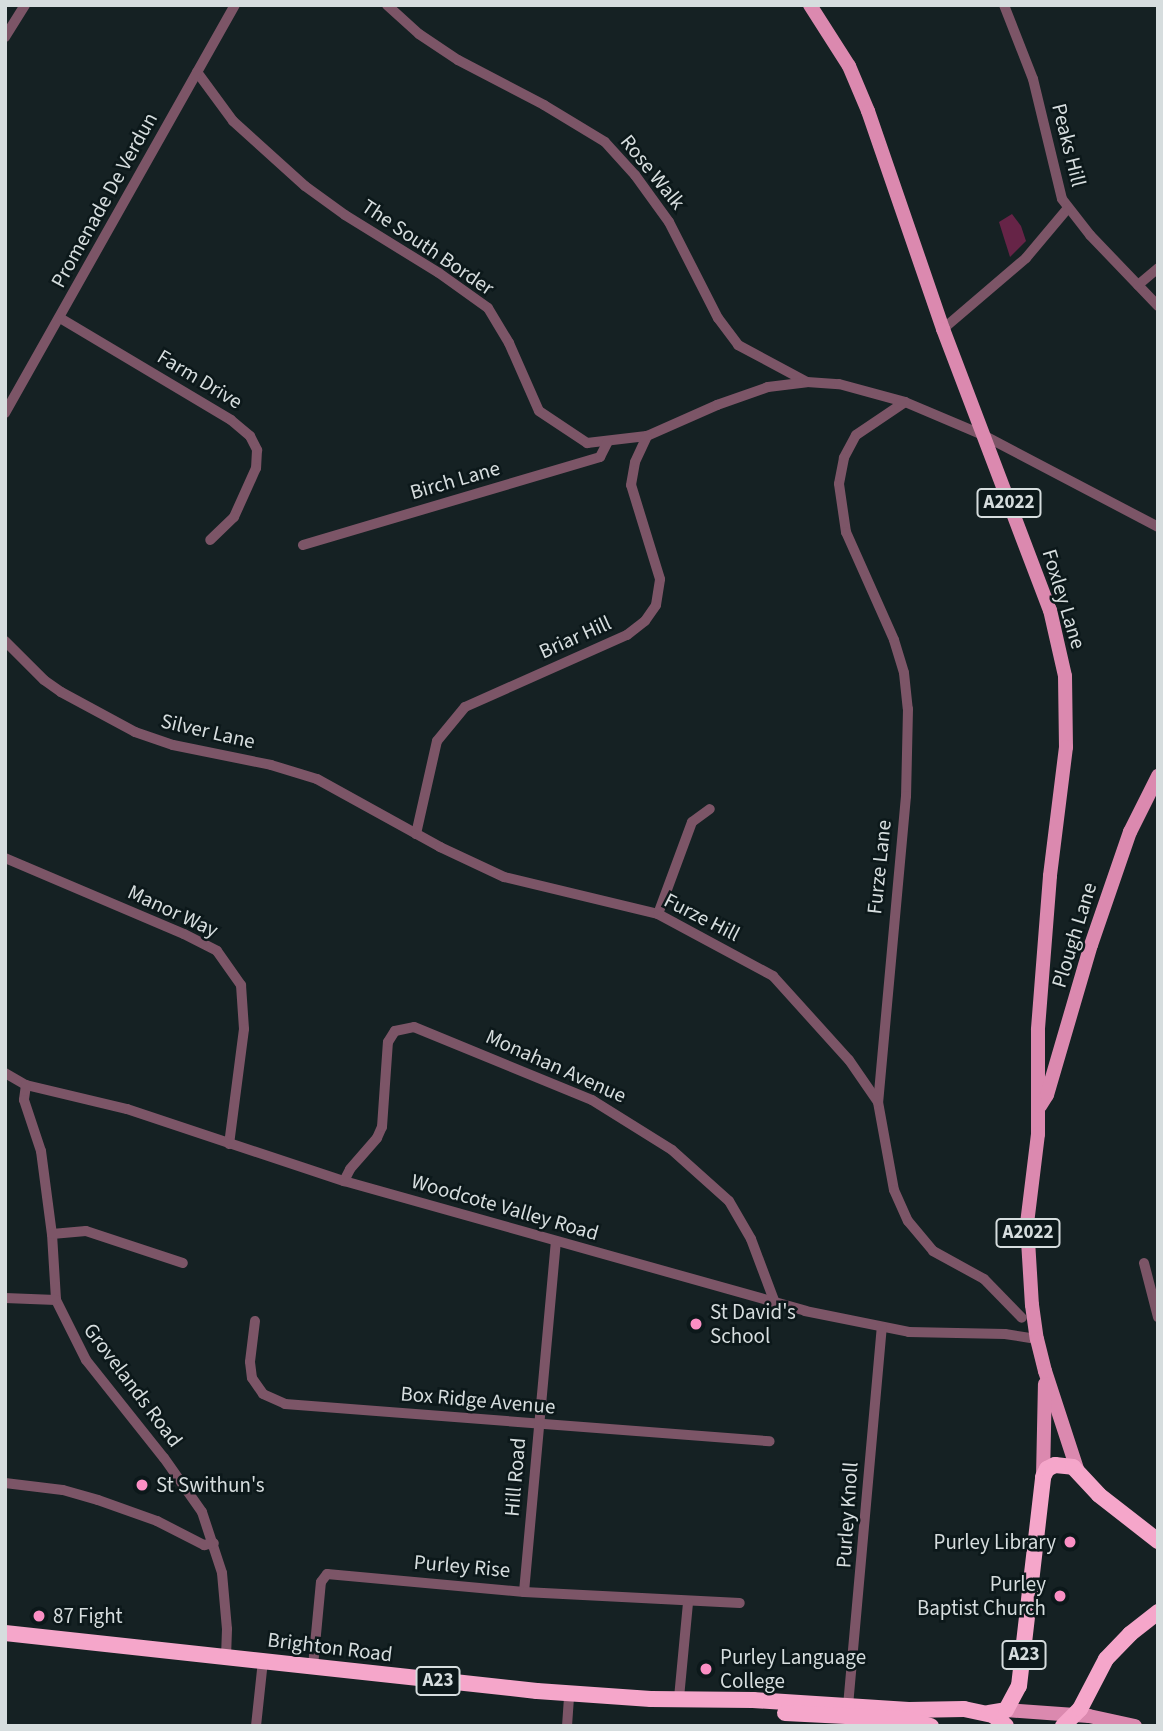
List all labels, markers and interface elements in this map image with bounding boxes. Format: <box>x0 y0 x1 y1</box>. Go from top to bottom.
street label: Peaks Hill <box>1046 101 1092 189</box>
street label: Promenade De Verdun <box>45 108 163 292</box>
street label: Rose Walk <box>615 129 691 215</box>
street label: The South Border <box>357 193 499 301</box>
street label: Farm Drive <box>153 344 247 414</box>
street label: Birch Lane <box>407 455 503 505</box>
road number: A2022 <box>976 488 1042 518</box>
street label: Foxley Lane <box>1037 546 1091 652</box>
street label: Briar Hill <box>535 610 615 664</box>
street label: Silver Lane <box>158 708 258 754</box>
street label: Furze Lane <box>862 819 896 915</box>
street label: Manor Way <box>124 879 222 943</box>
street label: Plough Lane <box>1046 879 1102 991</box>
street label: Furze Hill <box>660 887 744 947</box>
street label: Monahan Avenue <box>482 1024 630 1108</box>
street label: Woodcote Valley Road <box>408 1168 602 1246</box>
road number: A2022 <box>995 1218 1061 1248</box>
place label: St David's School <box>710 1299 796 1349</box>
marker: St David's School <box>688 1316 704 1332</box>
street label: Grovelands Road <box>78 1318 188 1452</box>
street label: Box Ridge Avenue <box>400 1381 556 1419</box>
street label: Hill Road <box>499 1437 531 1517</box>
street label: Purley Knoll <box>831 1461 863 1569</box>
place label: St Swithun's <box>156 1472 265 1498</box>
marker: St Swithun's <box>134 1477 150 1493</box>
place label: Purley Library <box>934 1529 1056 1555</box>
marker: Purley Library <box>1062 1534 1078 1550</box>
street label: Purley Rise <box>413 1549 511 1583</box>
place label: Purley Baptist Church <box>917 1571 1046 1621</box>
marker: Purley Baptist Church <box>1052 1588 1068 1604</box>
place label: 87 Fight <box>53 1603 123 1629</box>
marker: 87 Fight <box>31 1608 47 1624</box>
street label: Brighton Road <box>266 1627 394 1667</box>
road number: A23 <box>1001 1639 1047 1670</box>
place label: Purley Language College <box>720 1644 866 1694</box>
marker: Purley Language College <box>698 1661 714 1677</box>
road number: A23 <box>415 1666 461 1696</box>

